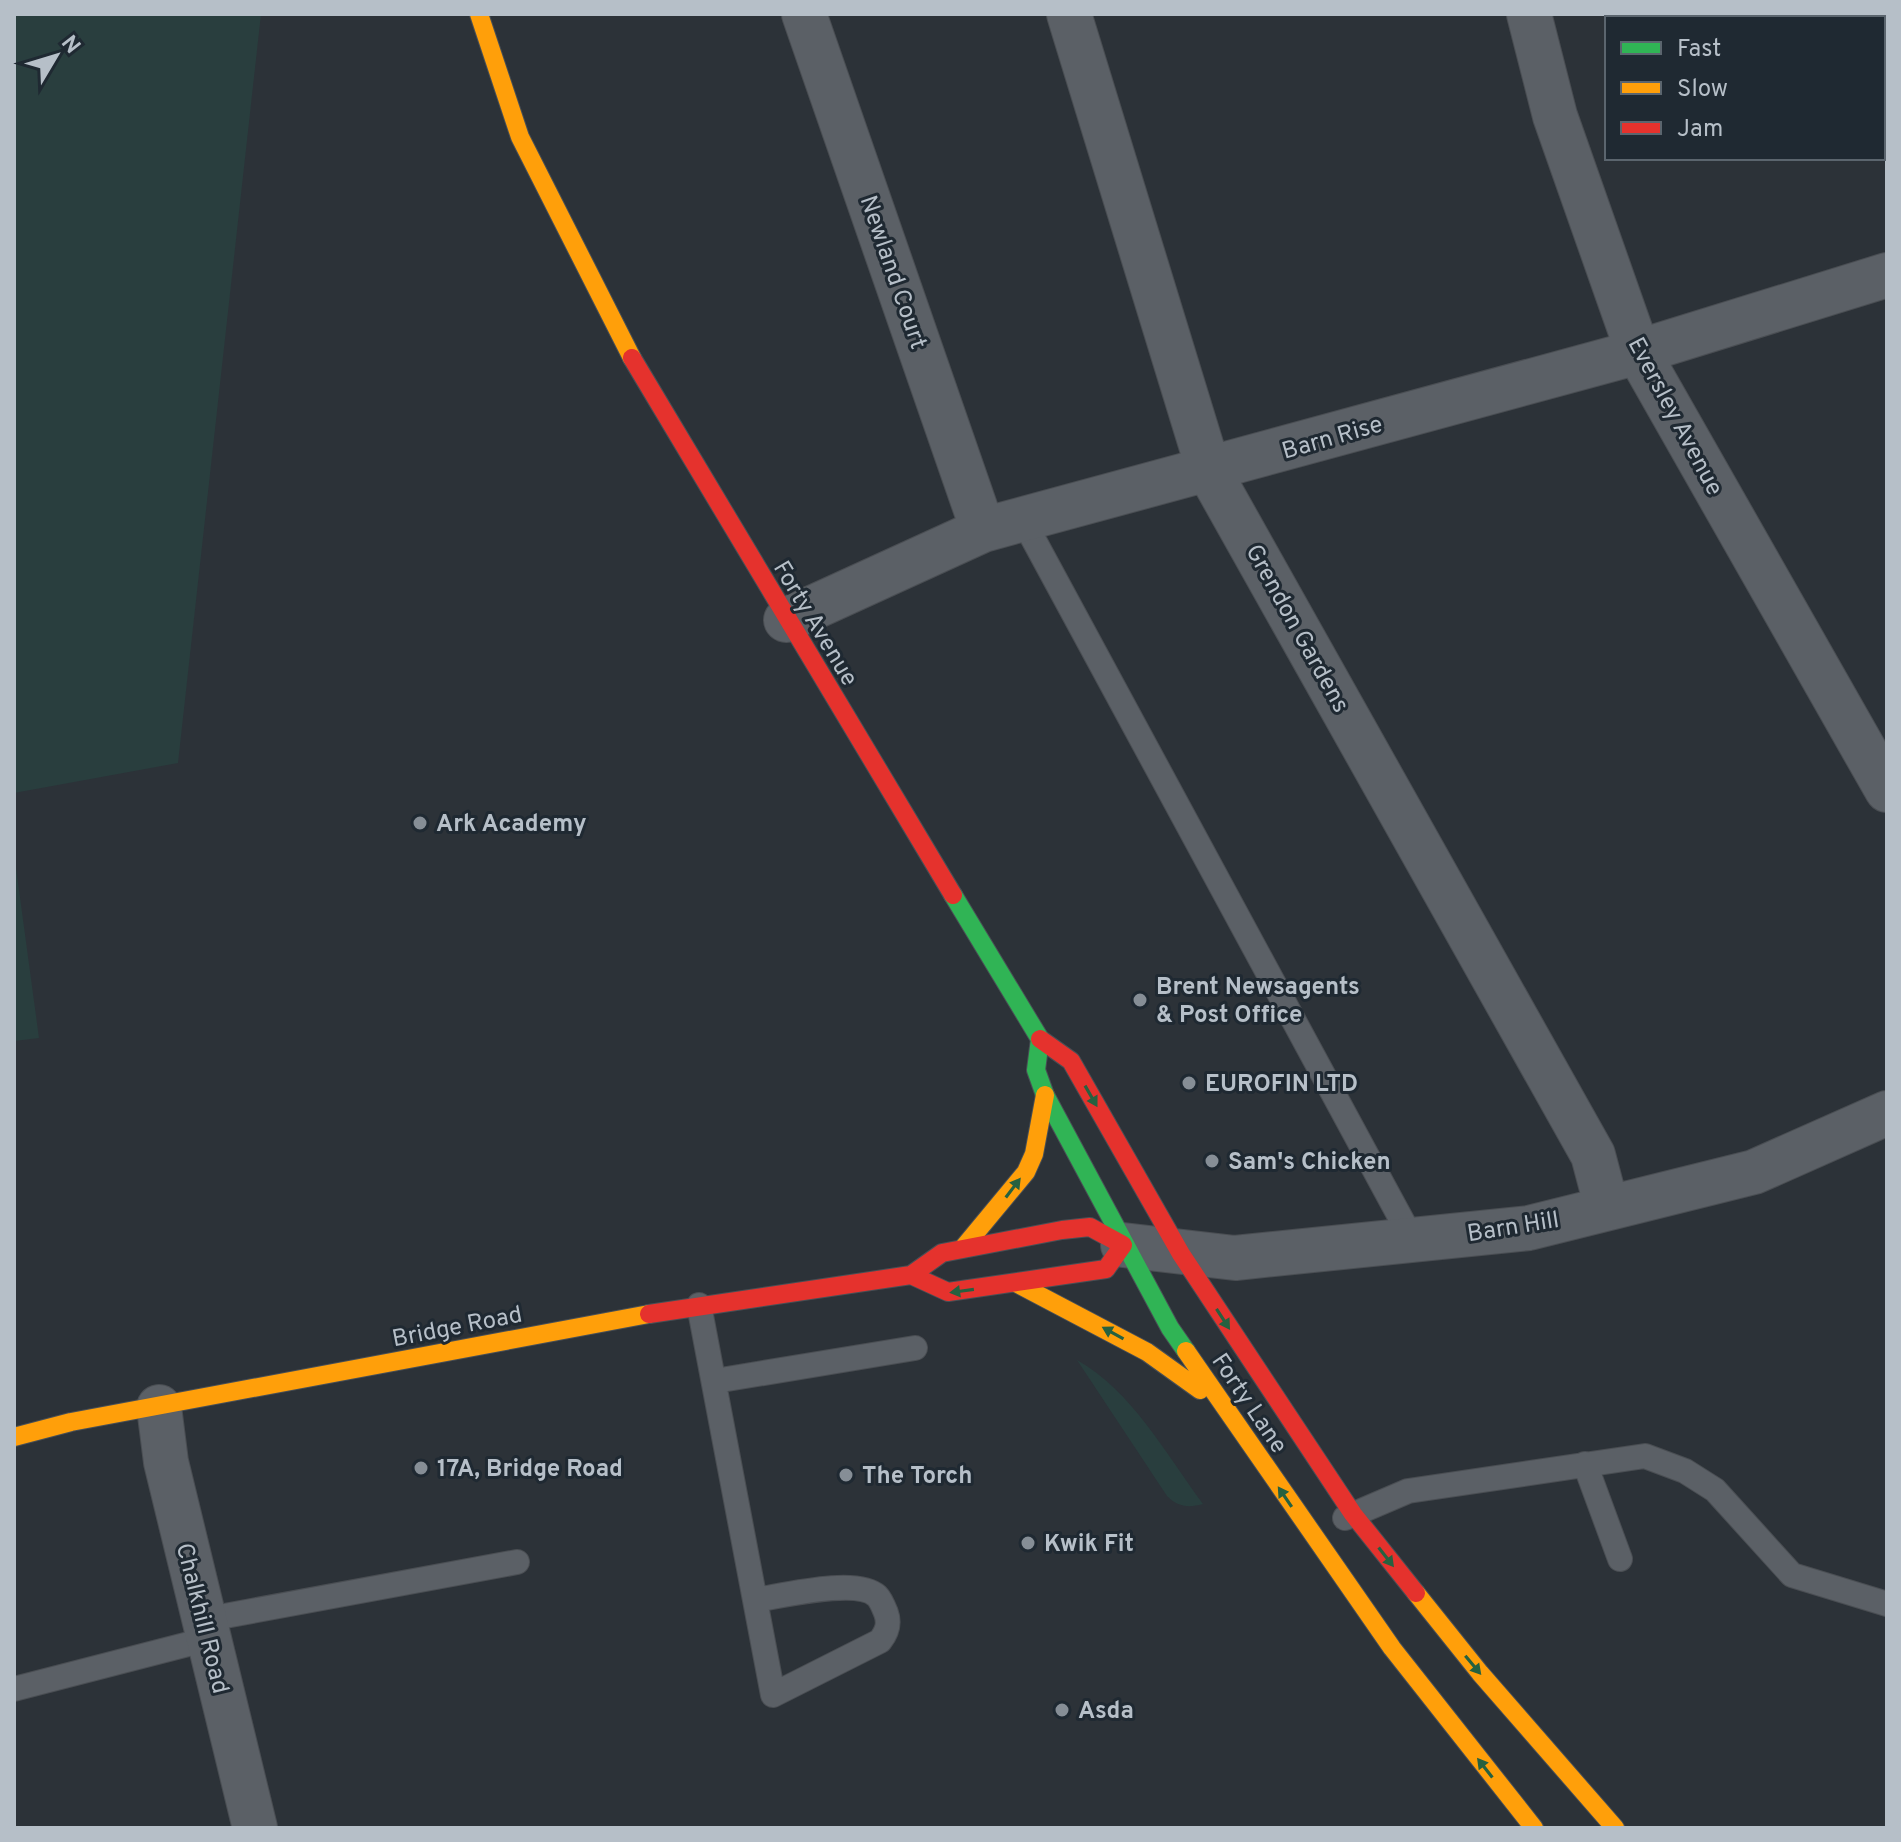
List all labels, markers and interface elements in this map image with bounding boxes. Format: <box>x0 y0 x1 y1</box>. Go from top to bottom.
north arrow <box>16 16 96 96</box>
legend <box>1605 16 1885 160</box>
text: N <box>54 31 85 60</box>
text: Fast <box>1677 35 1721 65</box>
text: Slow <box>1677 75 1728 105</box>
text: Jam <box>1677 115 1723 145</box>
street label: Newland Court <box>852 192 932 353</box>
street label: Eversley Avenue <box>1620 333 1729 501</box>
street label: Barn Rise <box>1279 410 1386 468</box>
street label: Grendon Gardens <box>1238 540 1355 718</box>
street label: Forty Avenue <box>765 556 863 692</box>
place label: Ark Academy <box>436 810 587 840</box>
marker: Ark Academy <box>411 814 429 832</box>
place label: Brent Newsagents & Post Office <box>1156 973 1360 1031</box>
marker: Brent Newsagents & Post Office <box>1131 991 1149 1009</box>
place label: EUROFIN LTD <box>1205 1070 1358 1100</box>
marker: EUROFIN LTD <box>1180 1074 1198 1092</box>
one-way arrow <box>1084 1085 1098 1107</box>
place label: Sam's Chicken <box>1228 1148 1391 1178</box>
marker: Sam's Chicken <box>1203 1152 1221 1170</box>
one-way arrow <box>1004 1178 1020 1198</box>
street label: Barn Hill <box>1465 1206 1561 1250</box>
one-way arrow <box>949 1284 974 1297</box>
street label: Bridge Road <box>390 1301 525 1355</box>
one-way arrow <box>1216 1309 1231 1330</box>
one-way arrow <box>1102 1326 1125 1340</box>
street label: Forty Lane <box>1204 1348 1293 1460</box>
place label: 17A, Bridge Road <box>437 1455 623 1485</box>
marker: 17A, Bridge Road <box>412 1459 430 1477</box>
place label: The Torch <box>862 1462 973 1492</box>
marker: The Torch <box>837 1466 855 1484</box>
one-way arrow <box>1278 1487 1293 1508</box>
place label: Kwik Fit <box>1044 1530 1134 1560</box>
marker: Kwik Fit <box>1019 1534 1037 1552</box>
street label: Chalkhill Road <box>168 1540 234 1697</box>
one-way arrow <box>1378 1547 1394 1567</box>
one-way arrow <box>1464 1654 1481 1674</box>
place label: Asda <box>1078 1697 1134 1727</box>
marker: Asda <box>1053 1701 1071 1719</box>
one-way arrow <box>1477 1758 1494 1778</box>

